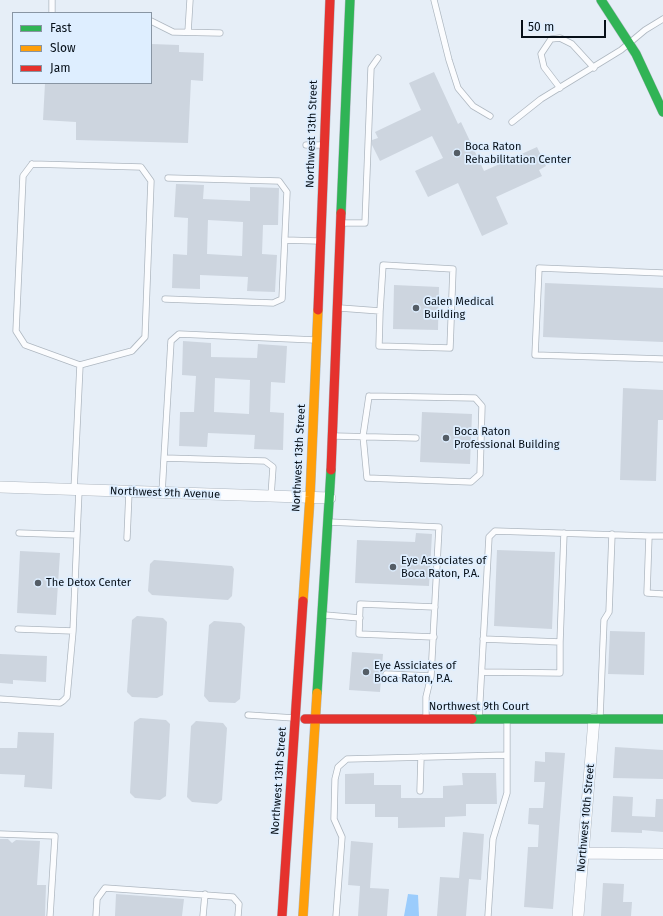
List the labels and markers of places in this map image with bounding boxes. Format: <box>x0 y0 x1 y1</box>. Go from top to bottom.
place label: Boca Raton Rehabilitation Center <box>465 140 571 166</box>
marker: Boca Raton Rehabilitation Center <box>452 148 462 158</box>
place label: Galen Medical Building <box>424 295 494 321</box>
marker: Galen Medical Building <box>411 303 421 313</box>
place label: Boca Raton Professional Building <box>454 425 559 451</box>
marker: Boca Raton Professional Building <box>441 433 451 443</box>
place label: Eye Associates of Boca Raton, P.A. <box>401 554 486 580</box>
marker: Eye Associates of Boca Raton, P.A. <box>388 562 398 572</box>
place label: The Detox Center <box>46 576 131 590</box>
marker: The Detox Center <box>33 578 43 588</box>
place label: Eye Assiciates of Boca Raton, P.A. <box>374 659 456 685</box>
marker: Eye Assiciates of Boca Raton, P.A. <box>361 667 371 677</box>

